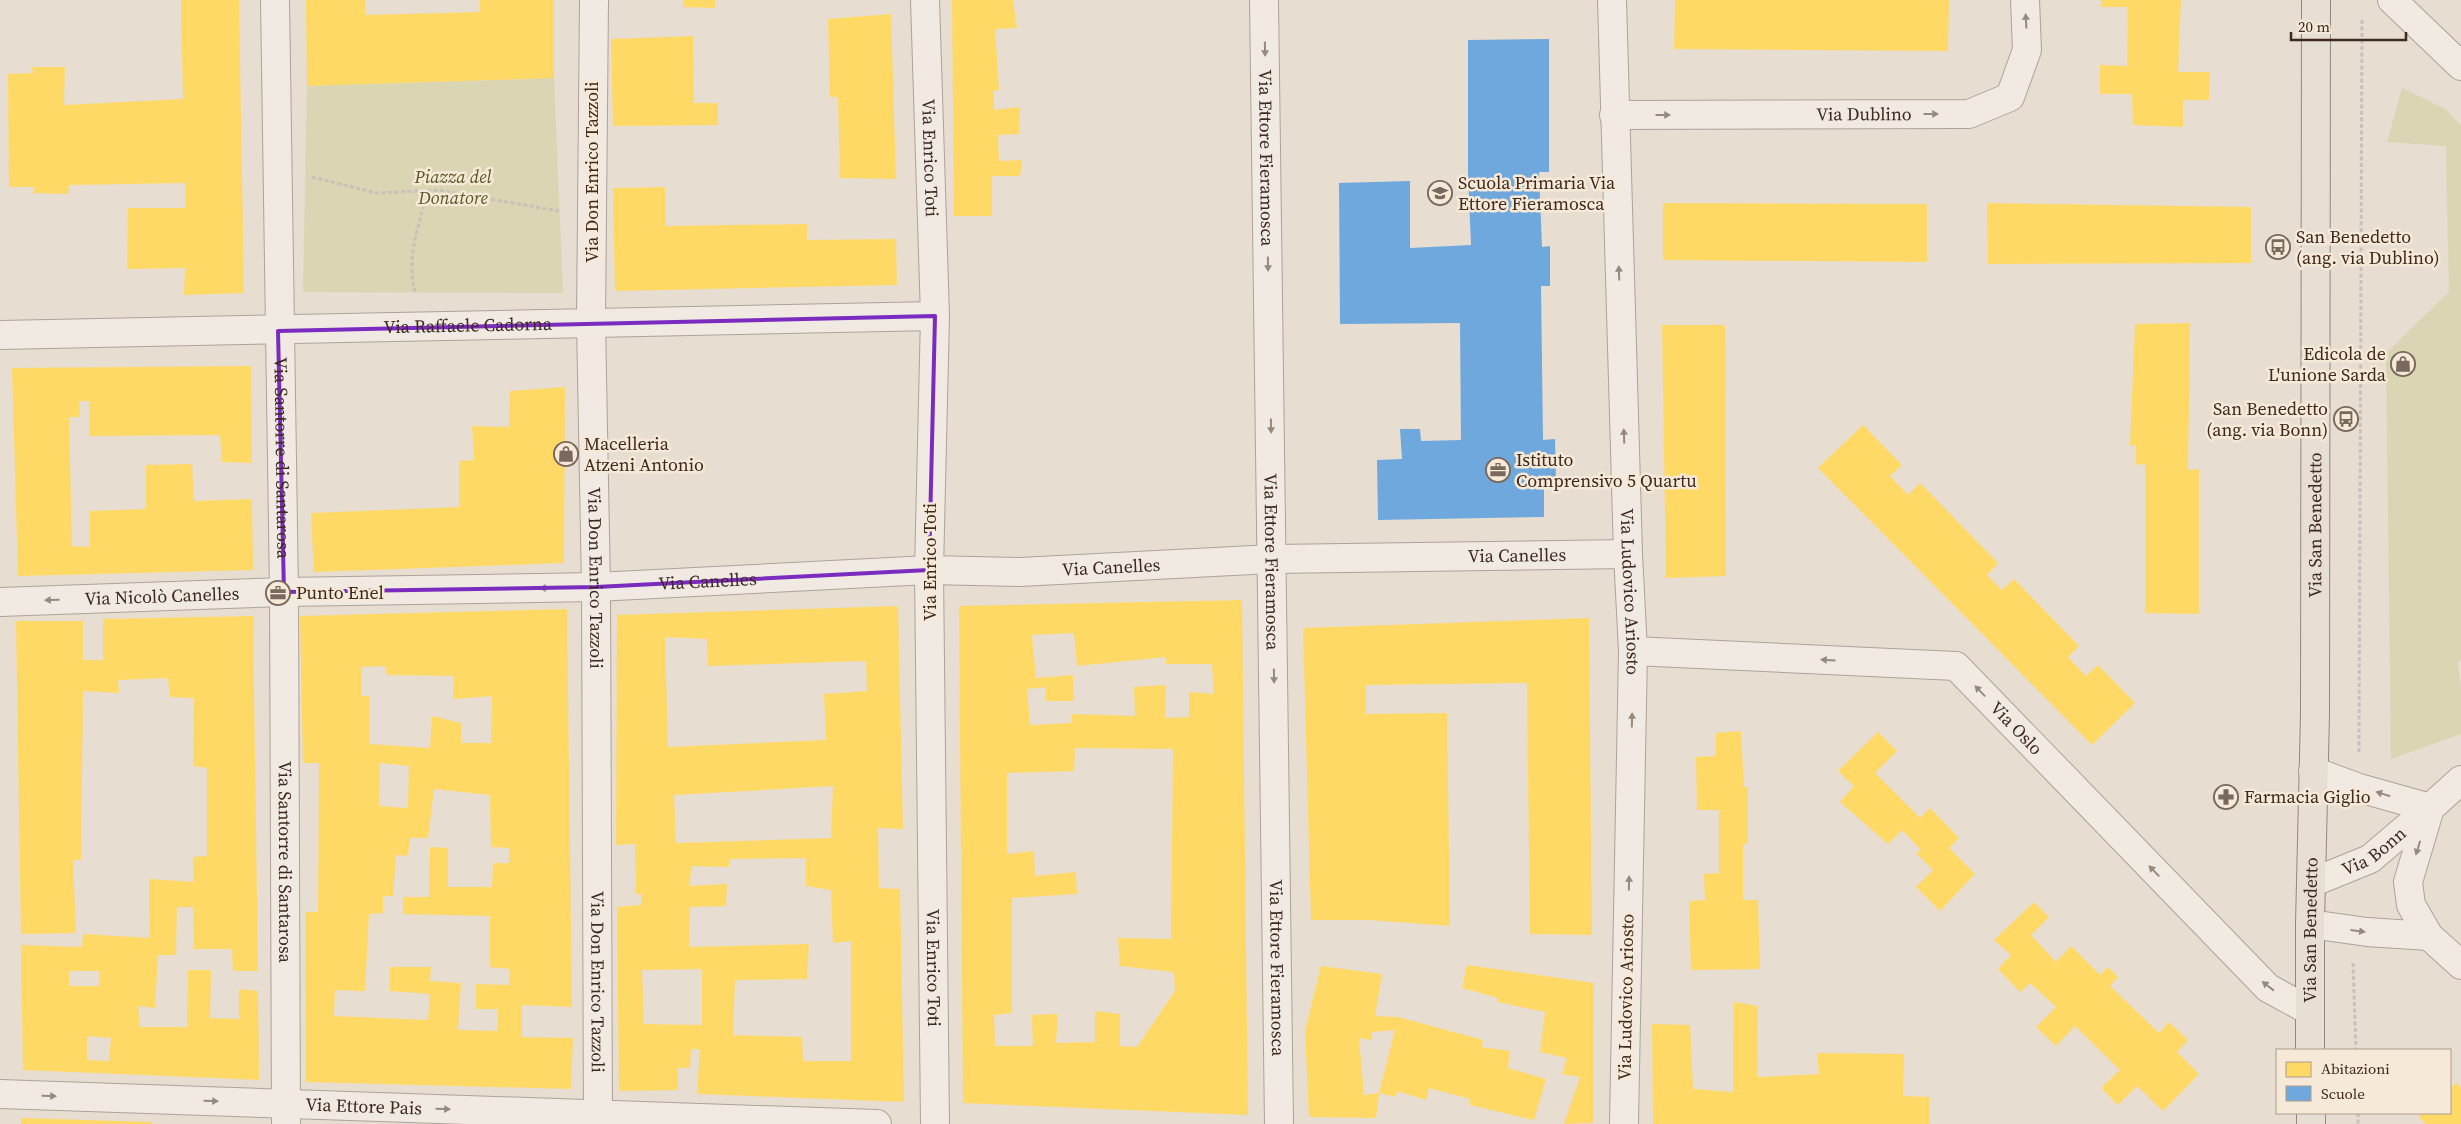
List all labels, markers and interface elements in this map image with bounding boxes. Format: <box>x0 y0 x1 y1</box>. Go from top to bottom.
scale bar <box>2291 10 2406 42</box>
one-way arrow <box>2022 12 2030 28</box>
text: 20 m <box>2298 16 2330 37</box>
one-way arrow <box>1261 41 1269 57</box>
street label: Via Ettore Fieramosca <box>1253 69 1280 247</box>
street label: Via Don Enrico Tazzoli <box>579 81 604 263</box>
street label: Via Enrico Toti <box>916 98 945 217</box>
street label: Via Dublino <box>1816 101 1912 126</box>
one-way arrow <box>1923 110 1939 118</box>
one-way arrow <box>1655 111 1671 119</box>
park label: Piazza del Donatore <box>414 164 491 210</box>
place label: Scuola Primaria Via Ettore Fieramosca <box>1458 170 1616 216</box>
school or university icon: Scuola Primaria Via Ettore Fieramosca <box>1427 180 1453 206</box>
place label: San Benedetto (ang. via Dublino) <box>2296 224 2440 270</box>
bus stop icon: San Benedetto (ang. via Dublino) <box>2265 234 2291 260</box>
one-way arrow <box>1264 256 1272 272</box>
one-way arrow <box>1615 265 1623 281</box>
street label: Via Raffaele Cadorna <box>383 311 553 339</box>
place label: Edicola de L'unione Sarda <box>2268 341 2387 387</box>
shop icon: Edicola de L'unione Sarda <box>2390 351 2416 377</box>
street label: Via Santorre di Santarosa <box>268 357 297 560</box>
place label: San Benedetto (ang. via Bonn) <box>2206 396 2328 442</box>
bus stop icon: San Benedetto (ang. via Bonn) <box>2333 406 2359 432</box>
one-way arrow <box>1267 418 1275 434</box>
one-way arrow <box>1620 427 1628 443</box>
place label: Macelleria Atzeni Antonio <box>584 431 704 477</box>
shop icon: Macelleria Atzeni Antonio <box>553 441 579 467</box>
place label: Istituto Comprensivo 5 Quartu <box>1516 447 1697 493</box>
street label: Via San Benedetto <box>2302 452 2327 598</box>
office icon: Istituto Comprensivo 5 Quartu <box>1485 457 1511 483</box>
street label: Via Ettore Fieramosca <box>1258 473 1286 651</box>
street label: Via Don Enrico Tazzoli <box>582 487 609 669</box>
street label: Via Enrico Toti <box>917 503 942 621</box>
street label: Via Ludovico Ariosto <box>1615 508 1646 675</box>
street label: Via Canelles <box>1468 542 1567 568</box>
street label: Via Canelles <box>1061 552 1161 582</box>
street label: Via Canelles <box>658 566 758 596</box>
office icon: Punto Enel <box>265 580 291 606</box>
place label: Punto Enel <box>296 580 384 605</box>
street label: Via Nicolò Canelles <box>84 581 240 611</box>
one-way arrow <box>539 584 555 592</box>
one-way arrow <box>44 596 60 604</box>
one-way arrow <box>1820 655 1836 663</box>
one-way arrow <box>1270 668 1278 684</box>
one-way arrow <box>1974 685 1986 697</box>
street label: Via Oslo <box>1985 695 2049 760</box>
one-way arrow <box>1628 712 1636 728</box>
street label: Via Santorre di Santarosa <box>273 761 298 964</box>
pharmacy icon: Farmacia Giglio <box>2213 784 2239 810</box>
place label: Farmacia Giglio <box>2244 784 2371 809</box>
one-way arrow <box>2375 789 2390 797</box>
street label: Via Bonn <box>2338 821 2411 881</box>
one-way arrow <box>2413 840 2421 855</box>
street label: Via San Benedetto <box>2297 857 2324 1003</box>
one-way arrow <box>2148 865 2160 877</box>
one-way arrow <box>1625 875 1633 891</box>
street label: Via Ettore Fieramosca <box>1264 879 1291 1057</box>
street label: Via Don Enrico Tazzoli <box>585 891 611 1073</box>
street label: Via Enrico Toti <box>921 909 947 1027</box>
street label: Via Ludovico Ariosto <box>1612 913 1639 1081</box>
one-way arrow <box>2350 927 2366 935</box>
one-way arrow <box>2261 981 2274 992</box>
legend <box>2276 1049 2451 1114</box>
text: Abitazioni <box>2321 1058 2390 1079</box>
text: Scuole <box>2321 1083 2365 1104</box>
street label: Via Ettore Pais <box>305 1091 423 1120</box>
one-way arrow <box>41 1092 57 1100</box>
one-way arrow <box>203 1097 219 1105</box>
one-way arrow <box>436 1106 452 1114</box>

